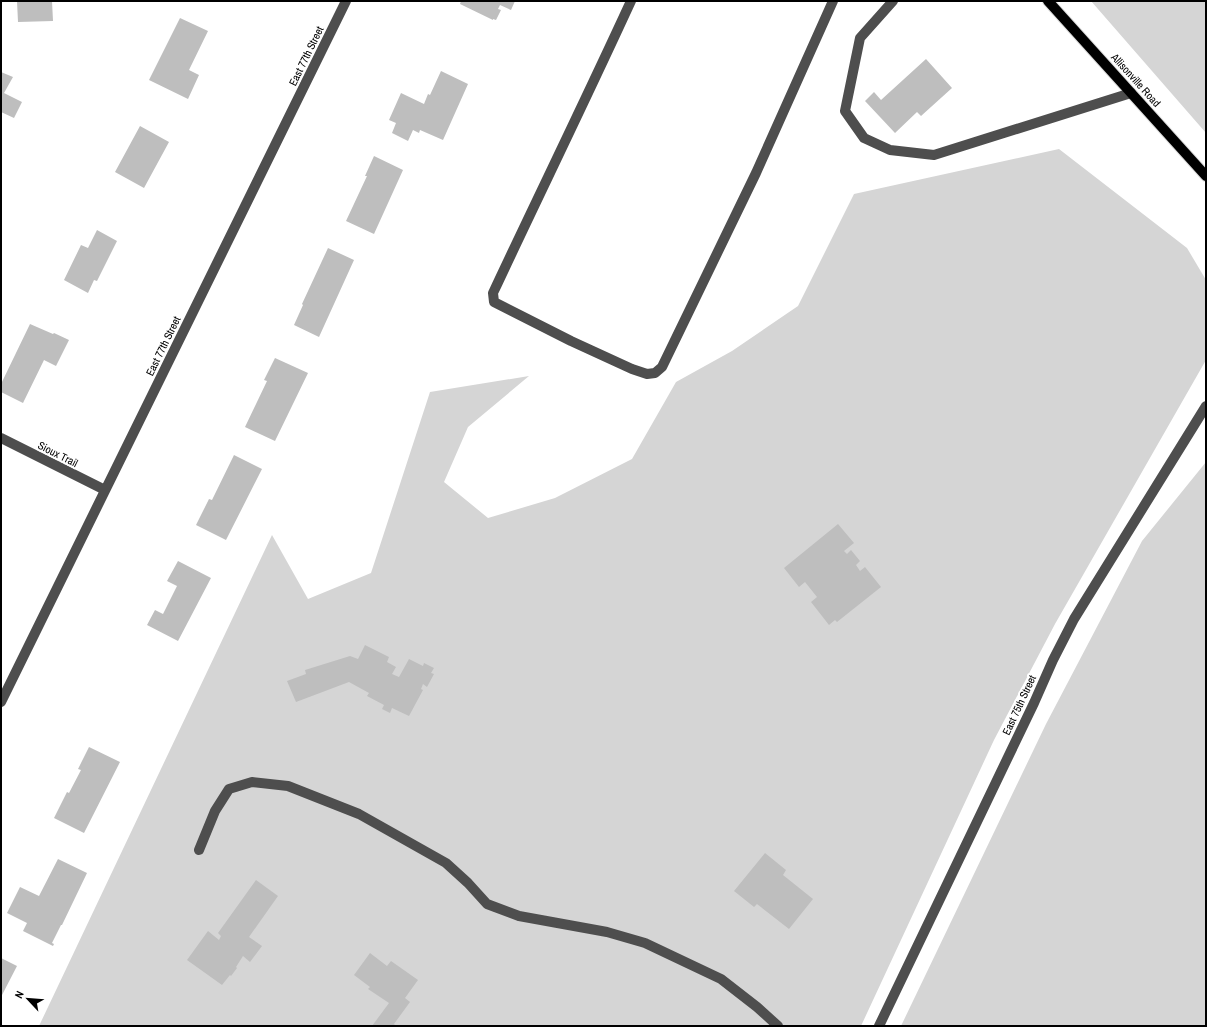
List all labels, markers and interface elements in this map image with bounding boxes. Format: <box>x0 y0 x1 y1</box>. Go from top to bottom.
street label: East 77th Street <box>286 23 327 88</box>
street label: Allisonville Road <box>1108 50 1164 110</box>
street label: East 77th Street <box>143 313 184 378</box>
street label: Sioux Trail <box>36 438 80 470</box>
street label: East 75th Street <box>999 672 1039 737</box>
north arrow <box>8 979 48 1019</box>
text: N <box>11 989 27 1001</box>

